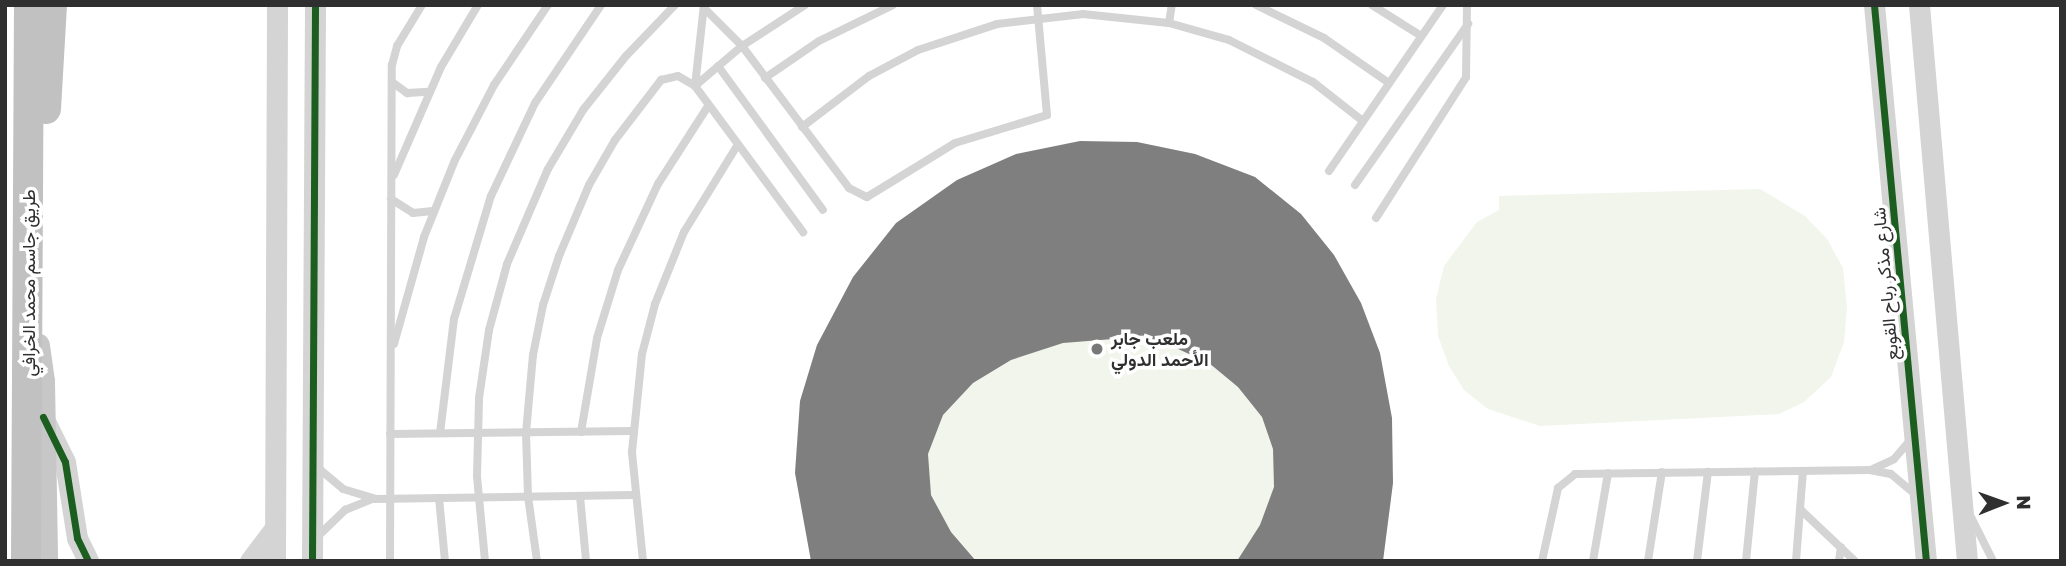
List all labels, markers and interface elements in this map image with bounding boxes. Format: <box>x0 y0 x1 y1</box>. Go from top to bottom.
street label: طريق جاسم محمد الخرافي <box>17 189 39 377</box>
street label: شارع مذكر رباح القوبع <box>1868 206 1902 362</box>
place label: ملعب جابر الأحمد الدولي <box>1111 328 1209 370</box>
marker: ملعب جابر الأحمد الدولي <box>1089 341 1105 357</box>
north arrow <box>1968 468 2038 538</box>
text: N <box>2013 495 2036 510</box>

